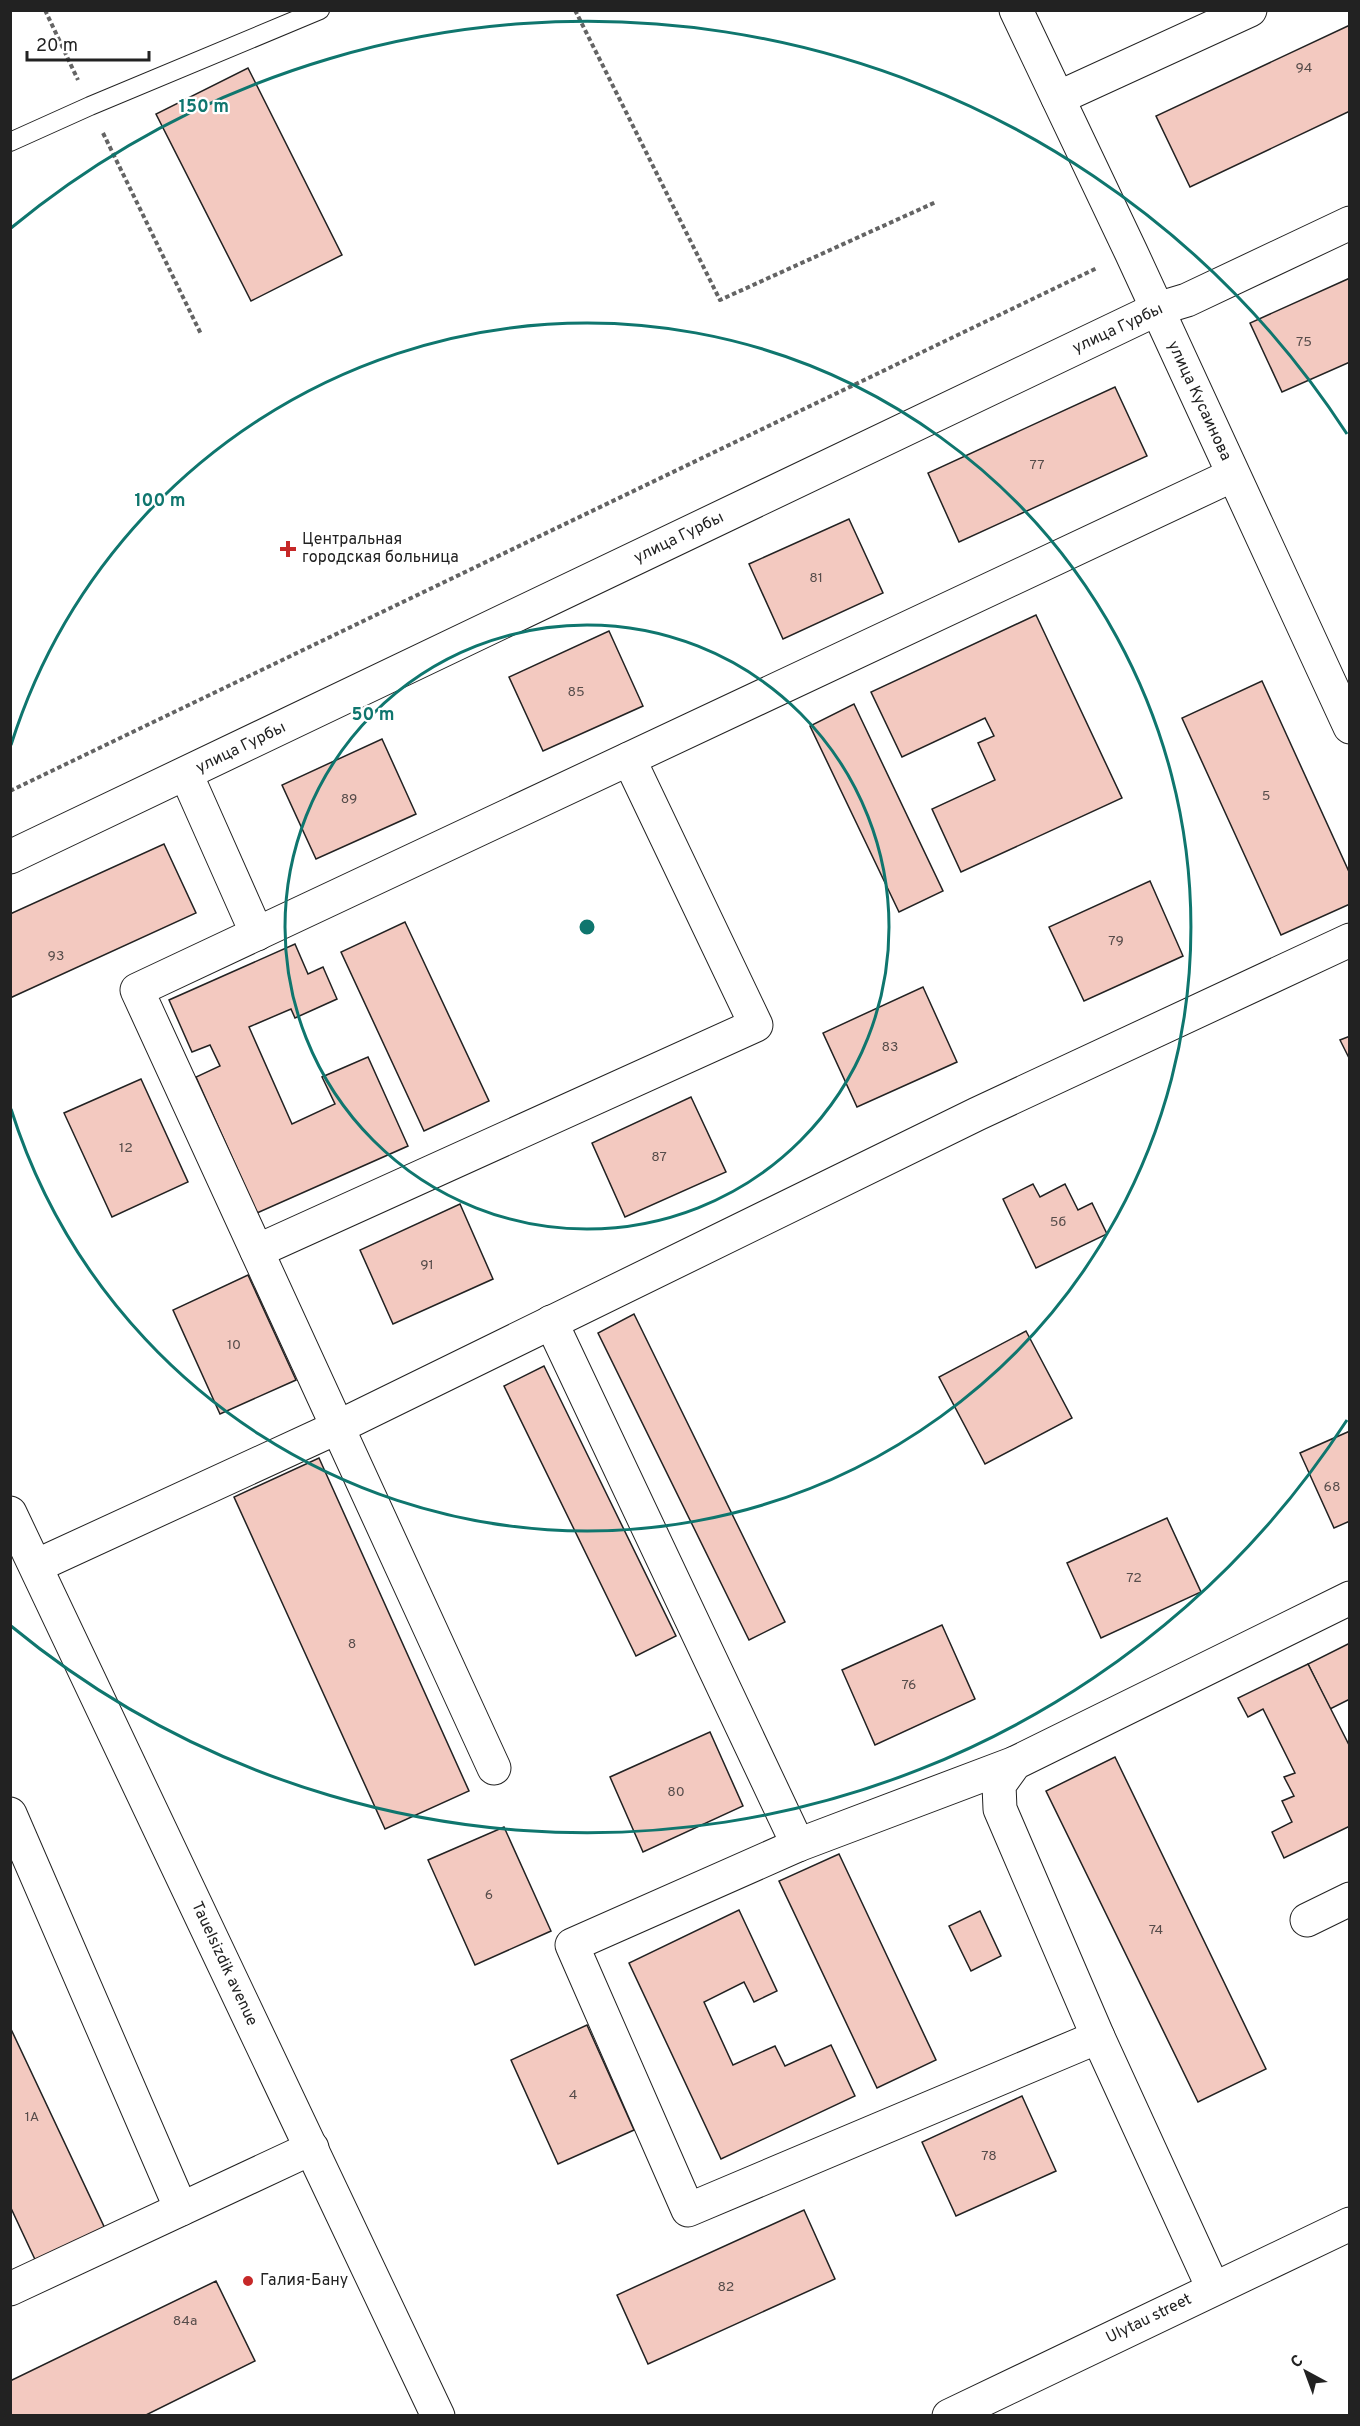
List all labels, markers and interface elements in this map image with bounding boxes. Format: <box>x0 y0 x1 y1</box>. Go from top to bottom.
scale bar <box>27 24 148 62</box>
text: 20 m <box>36 35 78 58</box>
house number: 94 <box>1295 60 1313 77</box>
text: 150 m <box>179 96 229 119</box>
street label: улица Гурбы <box>1070 299 1166 359</box>
house number: 75 <box>1296 334 1312 351</box>
street label: улица Кусаинова <box>1162 338 1236 464</box>
house number: 77 <box>1029 457 1045 474</box>
text: 100 m <box>134 490 186 513</box>
street label: улица Гурбы <box>631 508 727 568</box>
place label: Центральная городская больница <box>302 530 459 568</box>
marker: Центральная городская больница <box>279 540 297 558</box>
house number: 81 <box>809 570 823 587</box>
house number: 85 <box>567 684 585 701</box>
text: 50 m <box>351 704 395 727</box>
street label: улица Гурбы <box>193 718 289 778</box>
house number: 5 <box>1262 788 1270 805</box>
house number: 89 <box>341 791 357 808</box>
centre of rings <box>577 917 597 937</box>
house number: 79 <box>1108 933 1124 950</box>
house number: 93 <box>48 948 64 965</box>
house number: 83 <box>882 1039 898 1056</box>
house number: 12 <box>119 1140 133 1157</box>
house number: 87 <box>651 1149 667 1166</box>
house number: 5б <box>1050 1214 1066 1231</box>
house number: 91 <box>420 1257 434 1274</box>
house number: 10 <box>227 1337 241 1354</box>
house number: 68 <box>1324 1479 1340 1496</box>
house number: 72 <box>1126 1570 1142 1587</box>
house number: 8 <box>348 1636 356 1653</box>
house number: 76 <box>902 1677 916 1694</box>
house number: 80 <box>667 1784 685 1801</box>
house number: 6 <box>485 1887 493 1904</box>
street label: Tauelsizdik avenue <box>186 1899 262 2029</box>
house number: 74 <box>1149 1922 1163 1939</box>
house number: 4 <box>569 2087 577 2104</box>
house number: 1А <box>25 2109 39 2126</box>
house number: 78 <box>981 2148 997 2165</box>
place label: Галия-Бану <box>260 2271 348 2291</box>
marker: Галия-Бану <box>241 2274 255 2288</box>
house number: 82 <box>718 2279 734 2296</box>
street label: Ulytau street <box>1103 2290 1195 2348</box>
house number: 84а <box>173 2313 197 2330</box>
north arrow <box>1276 2342 1336 2402</box>
text: С <box>1287 2351 1308 2373</box>

